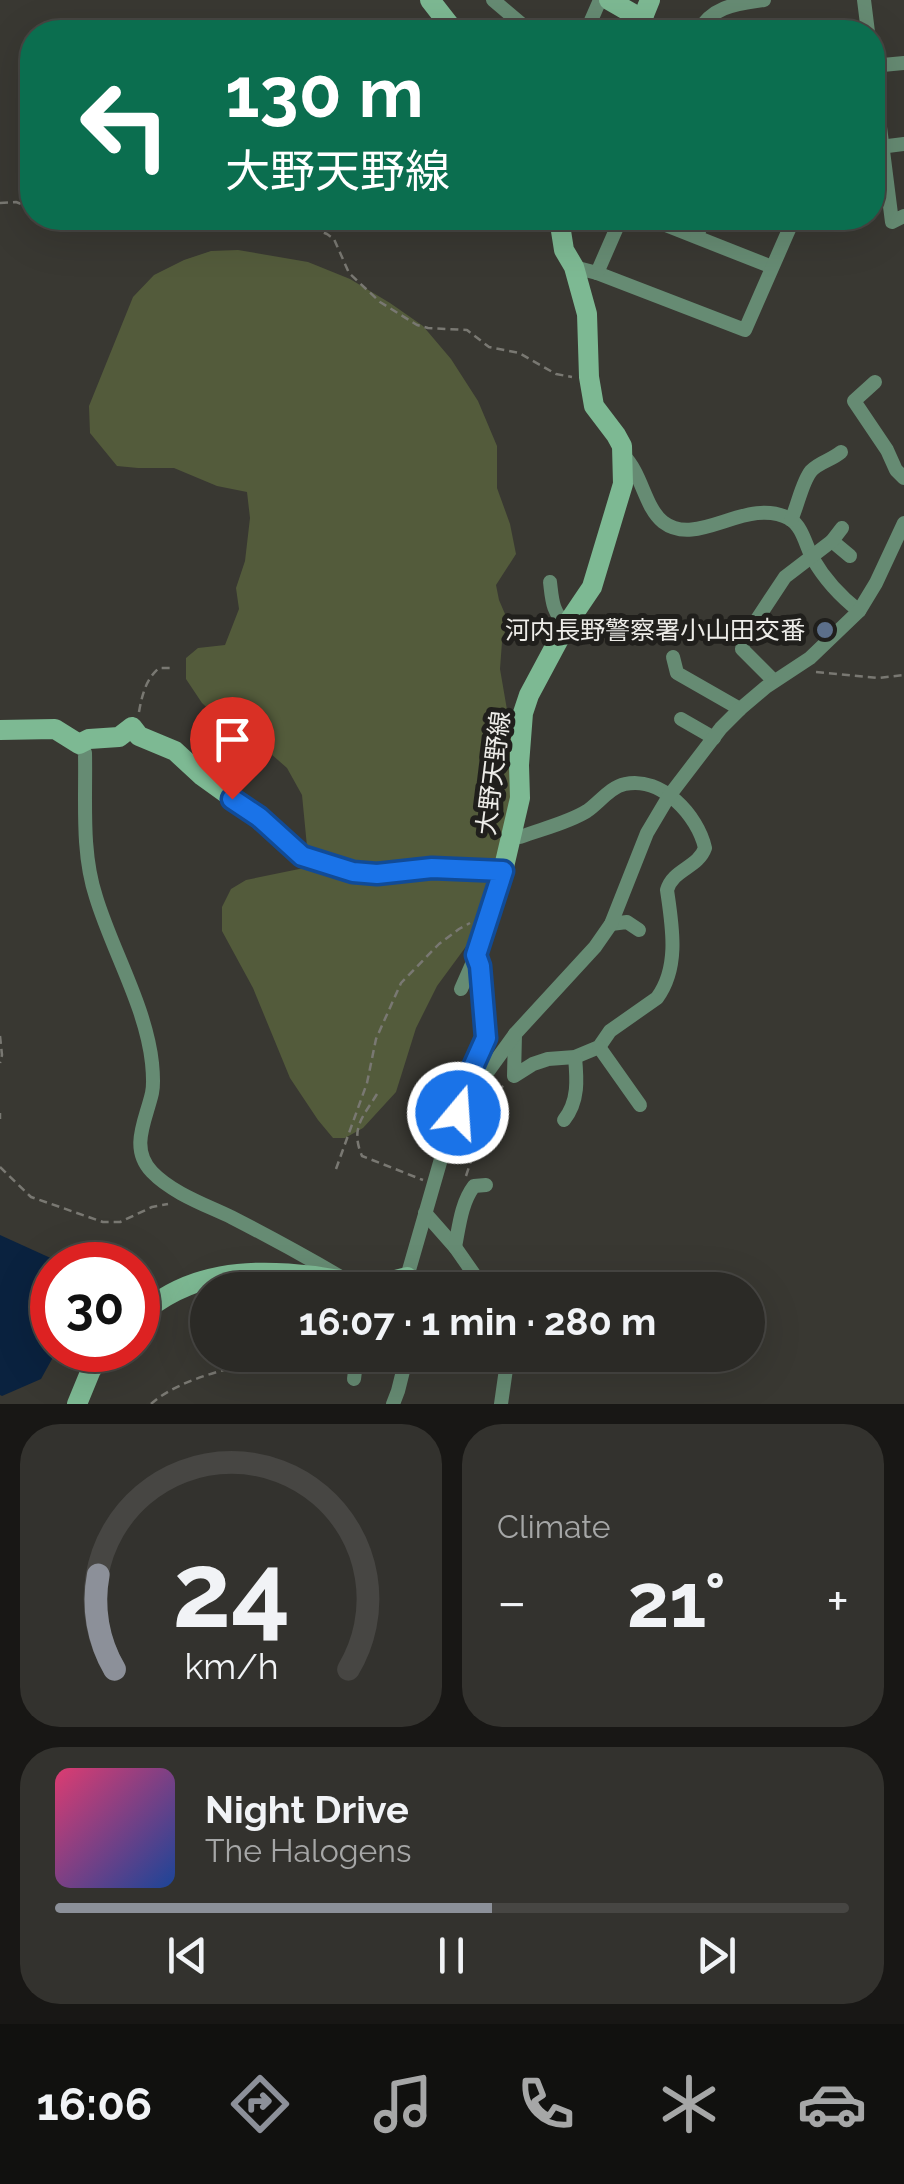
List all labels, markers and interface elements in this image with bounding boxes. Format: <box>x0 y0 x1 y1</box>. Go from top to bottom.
text: 130 m <box>225 51 424 133</box>
icon: left <box>60 60 190 190</box>
text: 大野天野線 <box>225 145 450 198</box>
place label: 河内長野警察署小山田交番 <box>505 615 805 645</box>
marker: 河内長野警察署小山田交番 <box>814 619 836 641</box>
pin <box>190 697 275 800</box>
street label: 大野天野線 <box>470 709 516 837</box>
icon: arrive <box>205 712 260 767</box>
position arrow <box>406 1061 510 1165</box>
speed limit sign: 30 <box>30 1242 160 1372</box>
text: 16:07 · 1 min · 280 m <box>299 1299 656 1344</box>
text: Climate <box>497 1508 611 1545</box>
text: 24 <box>172 1529 290 1651</box>
text: 21° <box>627 1556 726 1645</box>
text: − <box>497 1569 527 1634</box>
text: + <box>826 1569 849 1634</box>
text: km/h <box>184 1645 278 1687</box>
text: Night Drive <box>205 1787 409 1832</box>
text: The Halogens <box>205 1832 411 1869</box>
icon: previous <box>160 1928 215 1983</box>
icon: pause <box>424 1928 479 1983</box>
icon: next <box>689 1928 744 1983</box>
icon: directions <box>225 2069 295 2139</box>
icon: music <box>368 2069 438 2139</box>
icon: phone <box>511 2069 581 2139</box>
icon: climate <box>654 2069 724 2139</box>
icon: car <box>797 2069 867 2139</box>
text: 16:06 <box>37 2078 152 2131</box>

